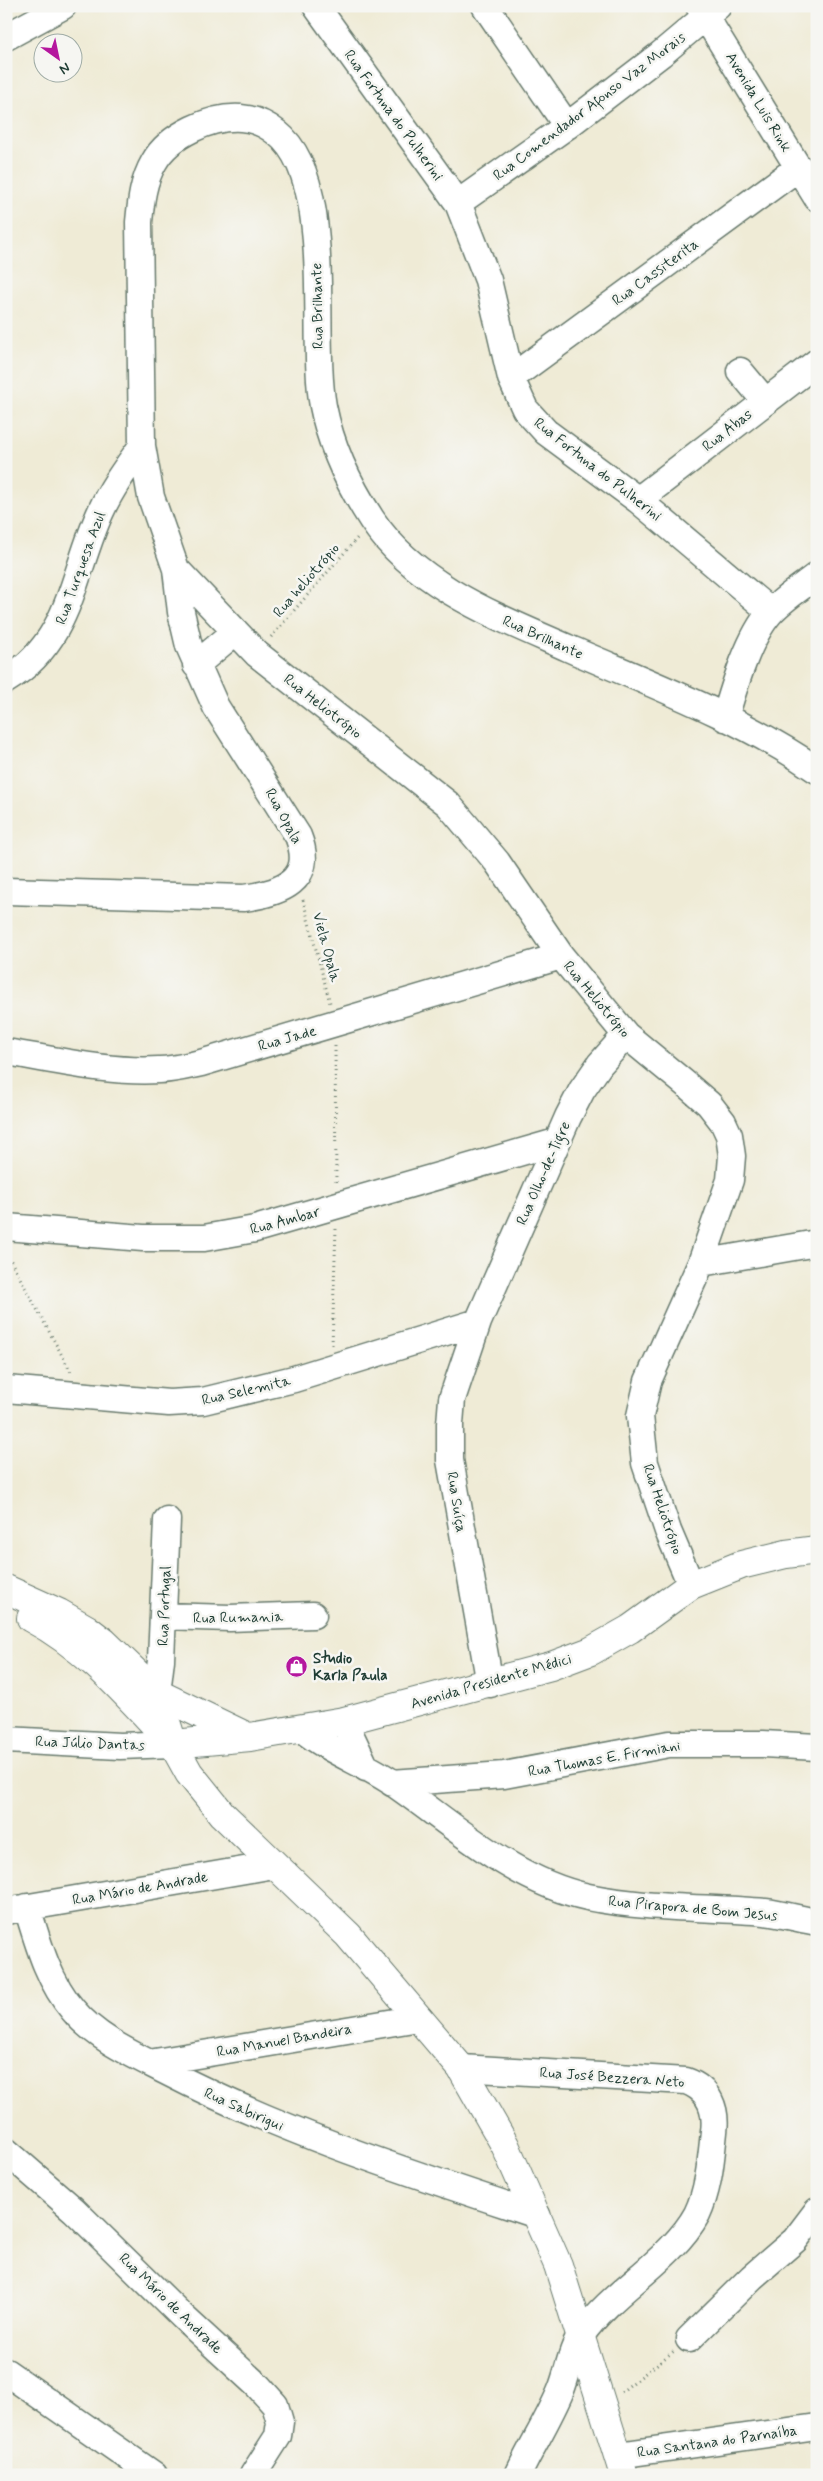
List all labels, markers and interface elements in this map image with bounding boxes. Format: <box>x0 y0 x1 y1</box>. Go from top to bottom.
street label: Rua Comendador Afonso Vaz Morais <box>489 28 691 187</box>
north arrow <box>32 32 82 82</box>
street label: Rua Fortuna do Pulherini <box>339 46 447 185</box>
street label: Avenida Luis Rink <box>720 49 796 157</box>
text: N <box>56 58 73 78</box>
street label: Rua Cassiterita <box>608 234 703 311</box>
street label: Rua Brilhante <box>307 262 329 349</box>
street label: Rua Abas <box>698 405 757 457</box>
street label: Rua Fortuna do Pulherini <box>529 414 665 526</box>
street label: Rua Turquesa Azul <box>51 509 111 628</box>
street label: Rua heliotrópio <box>269 539 345 622</box>
street label: Rua Brilhante <box>499 611 586 665</box>
street label: Rua Heliotrópio <box>279 670 366 744</box>
street label: Rua Opala <box>260 785 307 848</box>
street label: Viela Opala <box>307 910 345 985</box>
street label: Rua Heliotrópio <box>558 957 634 1042</box>
street label: Rua Jade <box>256 1021 319 1057</box>
street label: Rua Olho-de-Tigre <box>512 1118 577 1229</box>
street label: Rua Ambar <box>248 1202 323 1240</box>
street label: Rua Selemita <box>200 1371 294 1411</box>
street label: Rua Heliotrópio <box>637 1461 687 1557</box>
street label: Rua Suíça <box>441 1470 471 1534</box>
street label: Rua Portugal <box>154 1565 176 1646</box>
street label: Rua Rumania <box>193 1607 284 1629</box>
place label: Studio Karla Paula <box>313 1649 388 1686</box>
street label: Avenida Presidente Médici <box>408 1649 574 1715</box>
shop icon: Studio Karla Paula <box>285 1655 309 1679</box>
street label: Rua Júlio Dantas <box>35 1732 146 1756</box>
street label: Rua Thomas E. Firmiani <box>527 1736 682 1782</box>
street label: Rua Mário de Andrade <box>71 1867 210 1911</box>
street label: Rua Pirapora de Bom Jesus <box>608 1892 779 1926</box>
street label: Rua Manuel Bandeira <box>215 2019 354 2063</box>
street label: Rua José Bezzera Neto <box>539 2063 685 2093</box>
street label: Rua Sabirigui <box>200 2083 287 2136</box>
street label: Rua Mário de Andrade <box>114 2249 227 2359</box>
street label: Rua Santana do Parnaíba <box>636 2421 799 2463</box>

